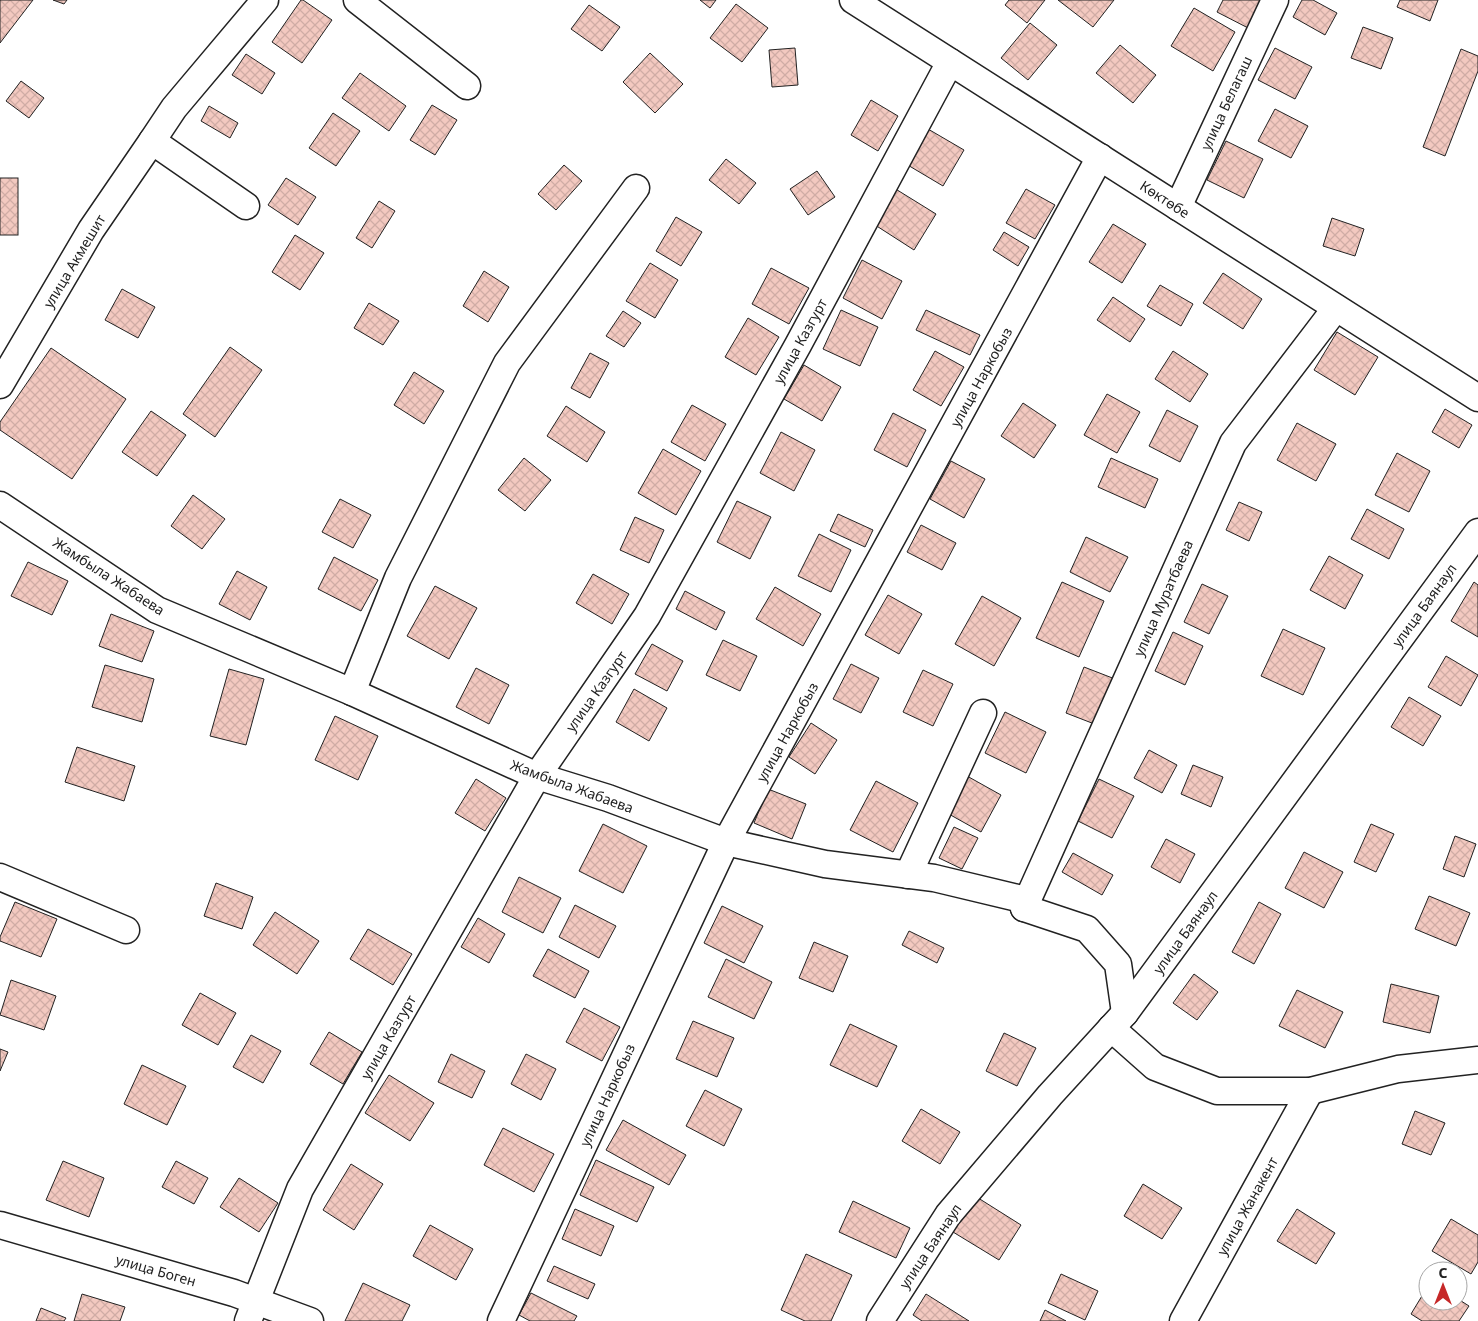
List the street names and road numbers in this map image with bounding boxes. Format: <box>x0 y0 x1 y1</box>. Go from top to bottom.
street label: улица Белагаш <box>1196 53 1256 153</box>
street label: Көктөбе <box>1137 176 1194 222</box>
street label: улица Акмешит <box>39 210 110 311</box>
street label: улица Казгурт <box>769 295 831 387</box>
street label: улица Наркобыз <box>946 324 1016 430</box>
street label: Жамбыла Жабаева <box>50 533 168 619</box>
street label: улица Муратбаева <box>1129 537 1197 659</box>
street label: улица Баянаул <box>1387 560 1461 650</box>
street label: улица Казгурт <box>561 646 631 735</box>
street label: улица Наркобыз <box>752 679 822 785</box>
street label: Жамбыла Жабаева <box>508 755 636 817</box>
street label: улица Баянаул <box>1148 887 1222 977</box>
street label: улица Казгурт <box>356 991 420 1083</box>
street label: улица Наркобыз <box>575 1040 639 1149</box>
street label: улица Жанакент <box>1212 1153 1282 1259</box>
street label: улица Баянаул <box>895 1200 965 1292</box>
street label: улица Боген <box>114 1249 198 1291</box>

